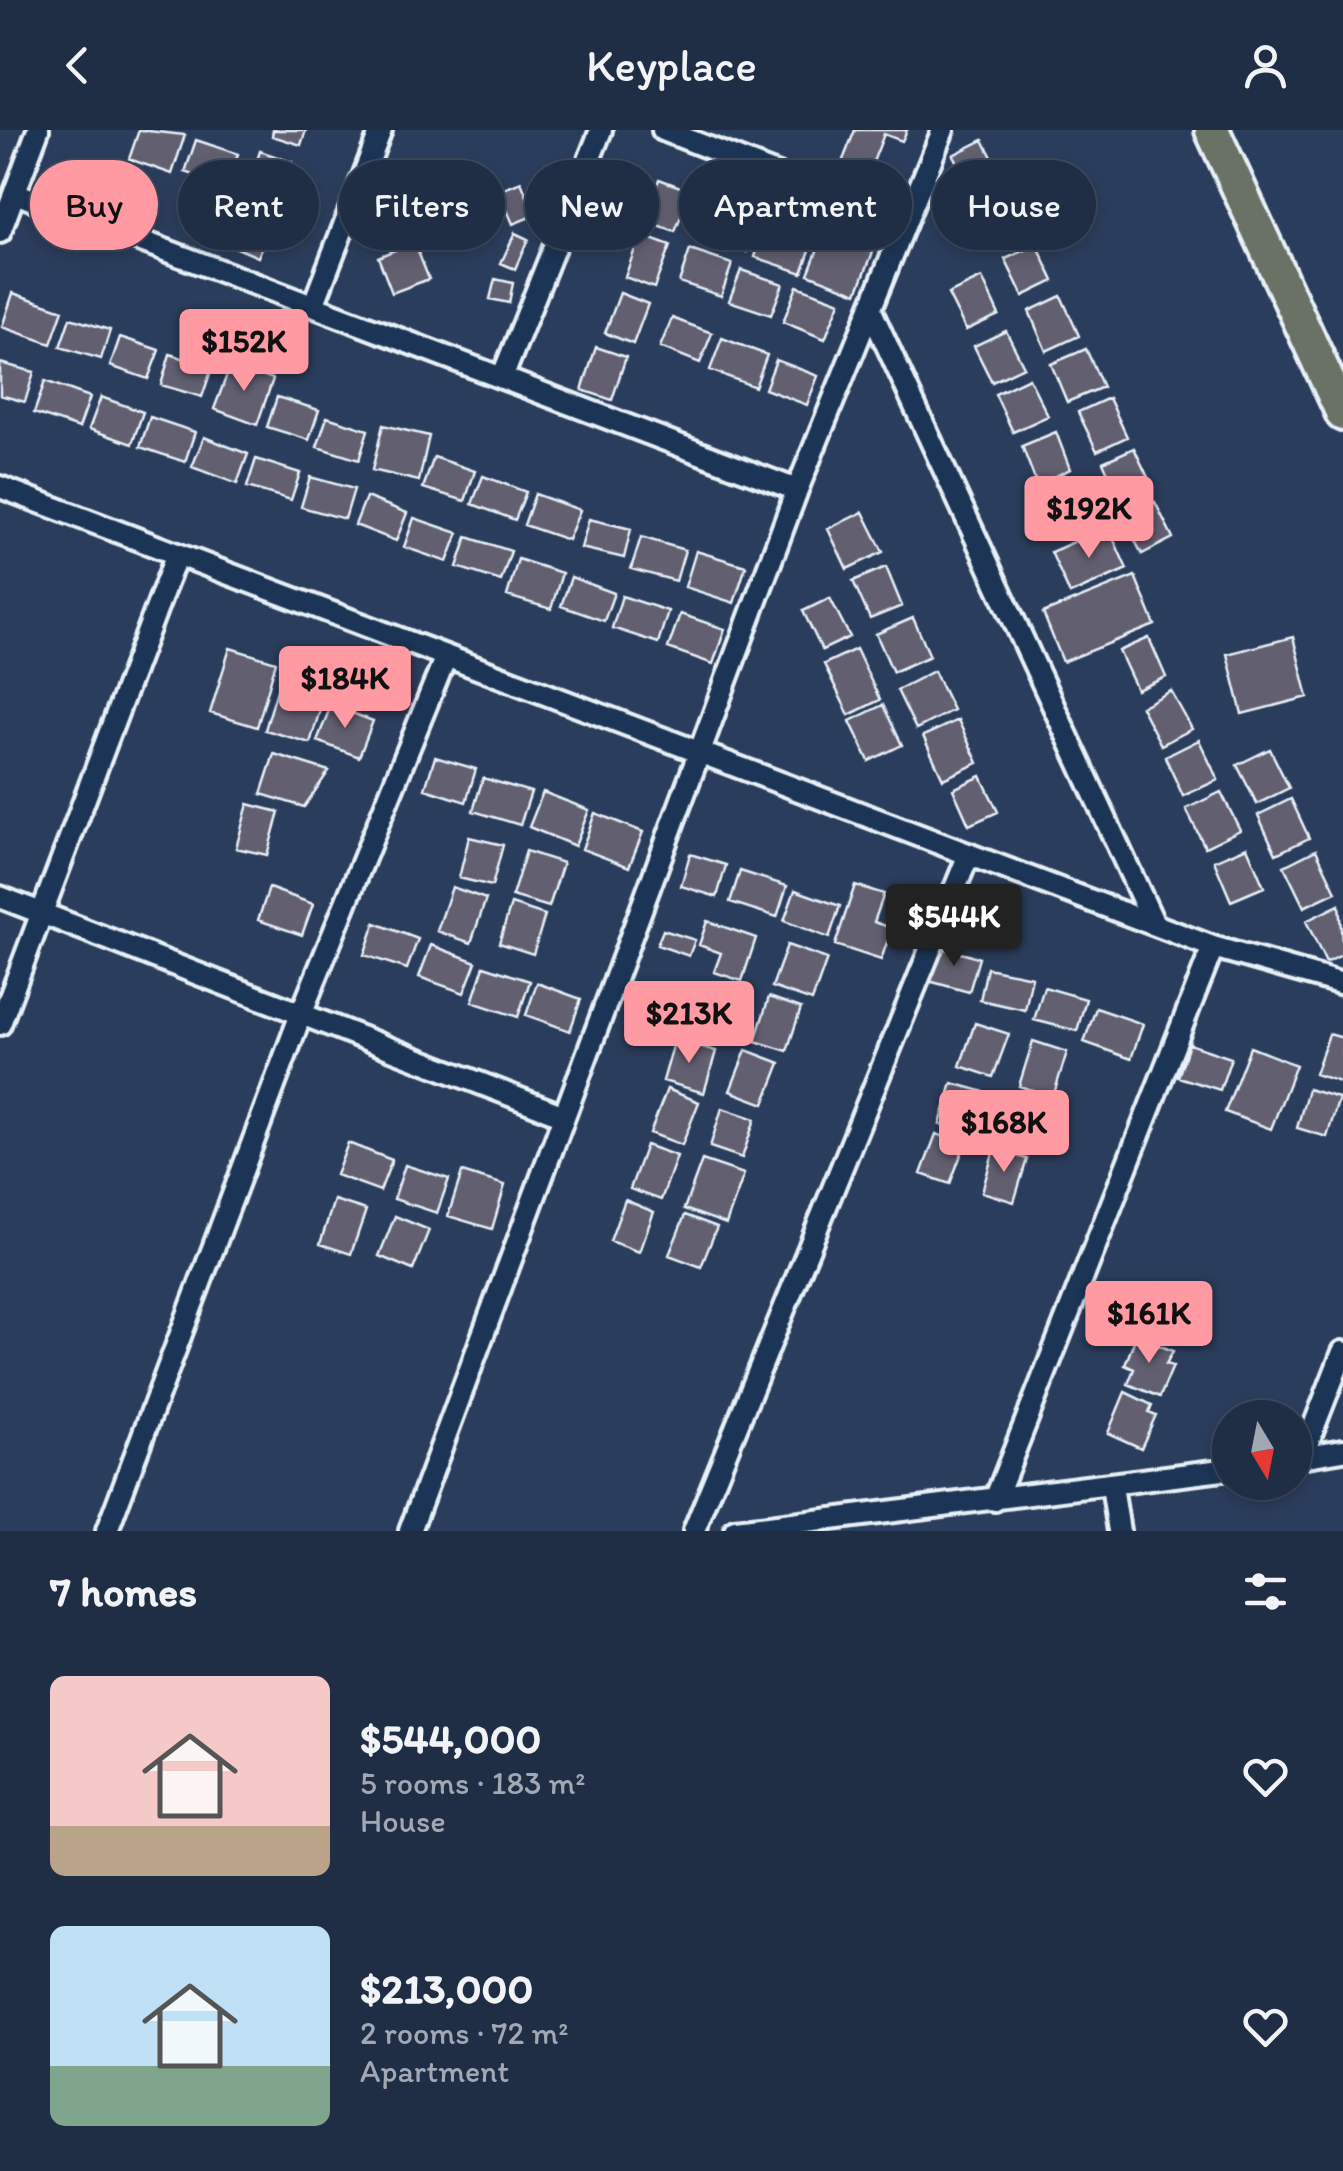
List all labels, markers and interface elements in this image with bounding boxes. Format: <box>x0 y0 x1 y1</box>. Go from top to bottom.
icon: back <box>50 38 105 93</box>
text: Keyplace <box>586 38 757 92</box>
icon: person <box>1238 38 1293 93</box>
chip: Buy <box>30 160 158 250</box>
chip: Rent <box>178 160 319 250</box>
chip: Filters <box>339 160 505 250</box>
chip: New <box>525 160 659 250</box>
chip: Apartment <box>679 160 912 250</box>
chip: House <box>932 160 1096 250</box>
pin: $152K <box>174 309 314 394</box>
text: $152K <box>201 322 287 360</box>
pin: $192K <box>1019 476 1159 561</box>
text: $192K <box>1046 489 1132 527</box>
pin: $184K <box>275 646 415 731</box>
text: $184K <box>301 659 389 697</box>
pin: $544K <box>884 884 1024 969</box>
text: $544K <box>908 897 1000 935</box>
pin: $213K <box>619 981 759 1066</box>
text: $213K <box>646 994 732 1032</box>
pin: $168K <box>934 1090 1074 1175</box>
text: $168K <box>961 1103 1047 1141</box>
pin: $161K <box>1079 1281 1219 1366</box>
text: $161K <box>1107 1294 1191 1332</box>
north arrow <box>1212 1400 1312 1500</box>
map controls <box>1212 1400 1312 1500</box>
icon: filters <box>1238 1564 1293 1619</box>
text: 7 homes <box>50 1566 197 1617</box>
text: $544,000 <box>360 1713 541 1764</box>
icon: home <box>130 1716 250 1836</box>
icon: heart <box>1238 1749 1293 1804</box>
text: 5 rooms · 183 m² <box>360 1764 586 1802</box>
text: House <box>360 1802 446 1840</box>
text: $213,000 <box>360 1963 533 2014</box>
icon: home <box>130 1966 250 2086</box>
icon: heart <box>1238 1999 1293 2054</box>
text: 2 rooms · 72 m² <box>360 2014 568 2052</box>
text: Apartment <box>360 2052 509 2090</box>

